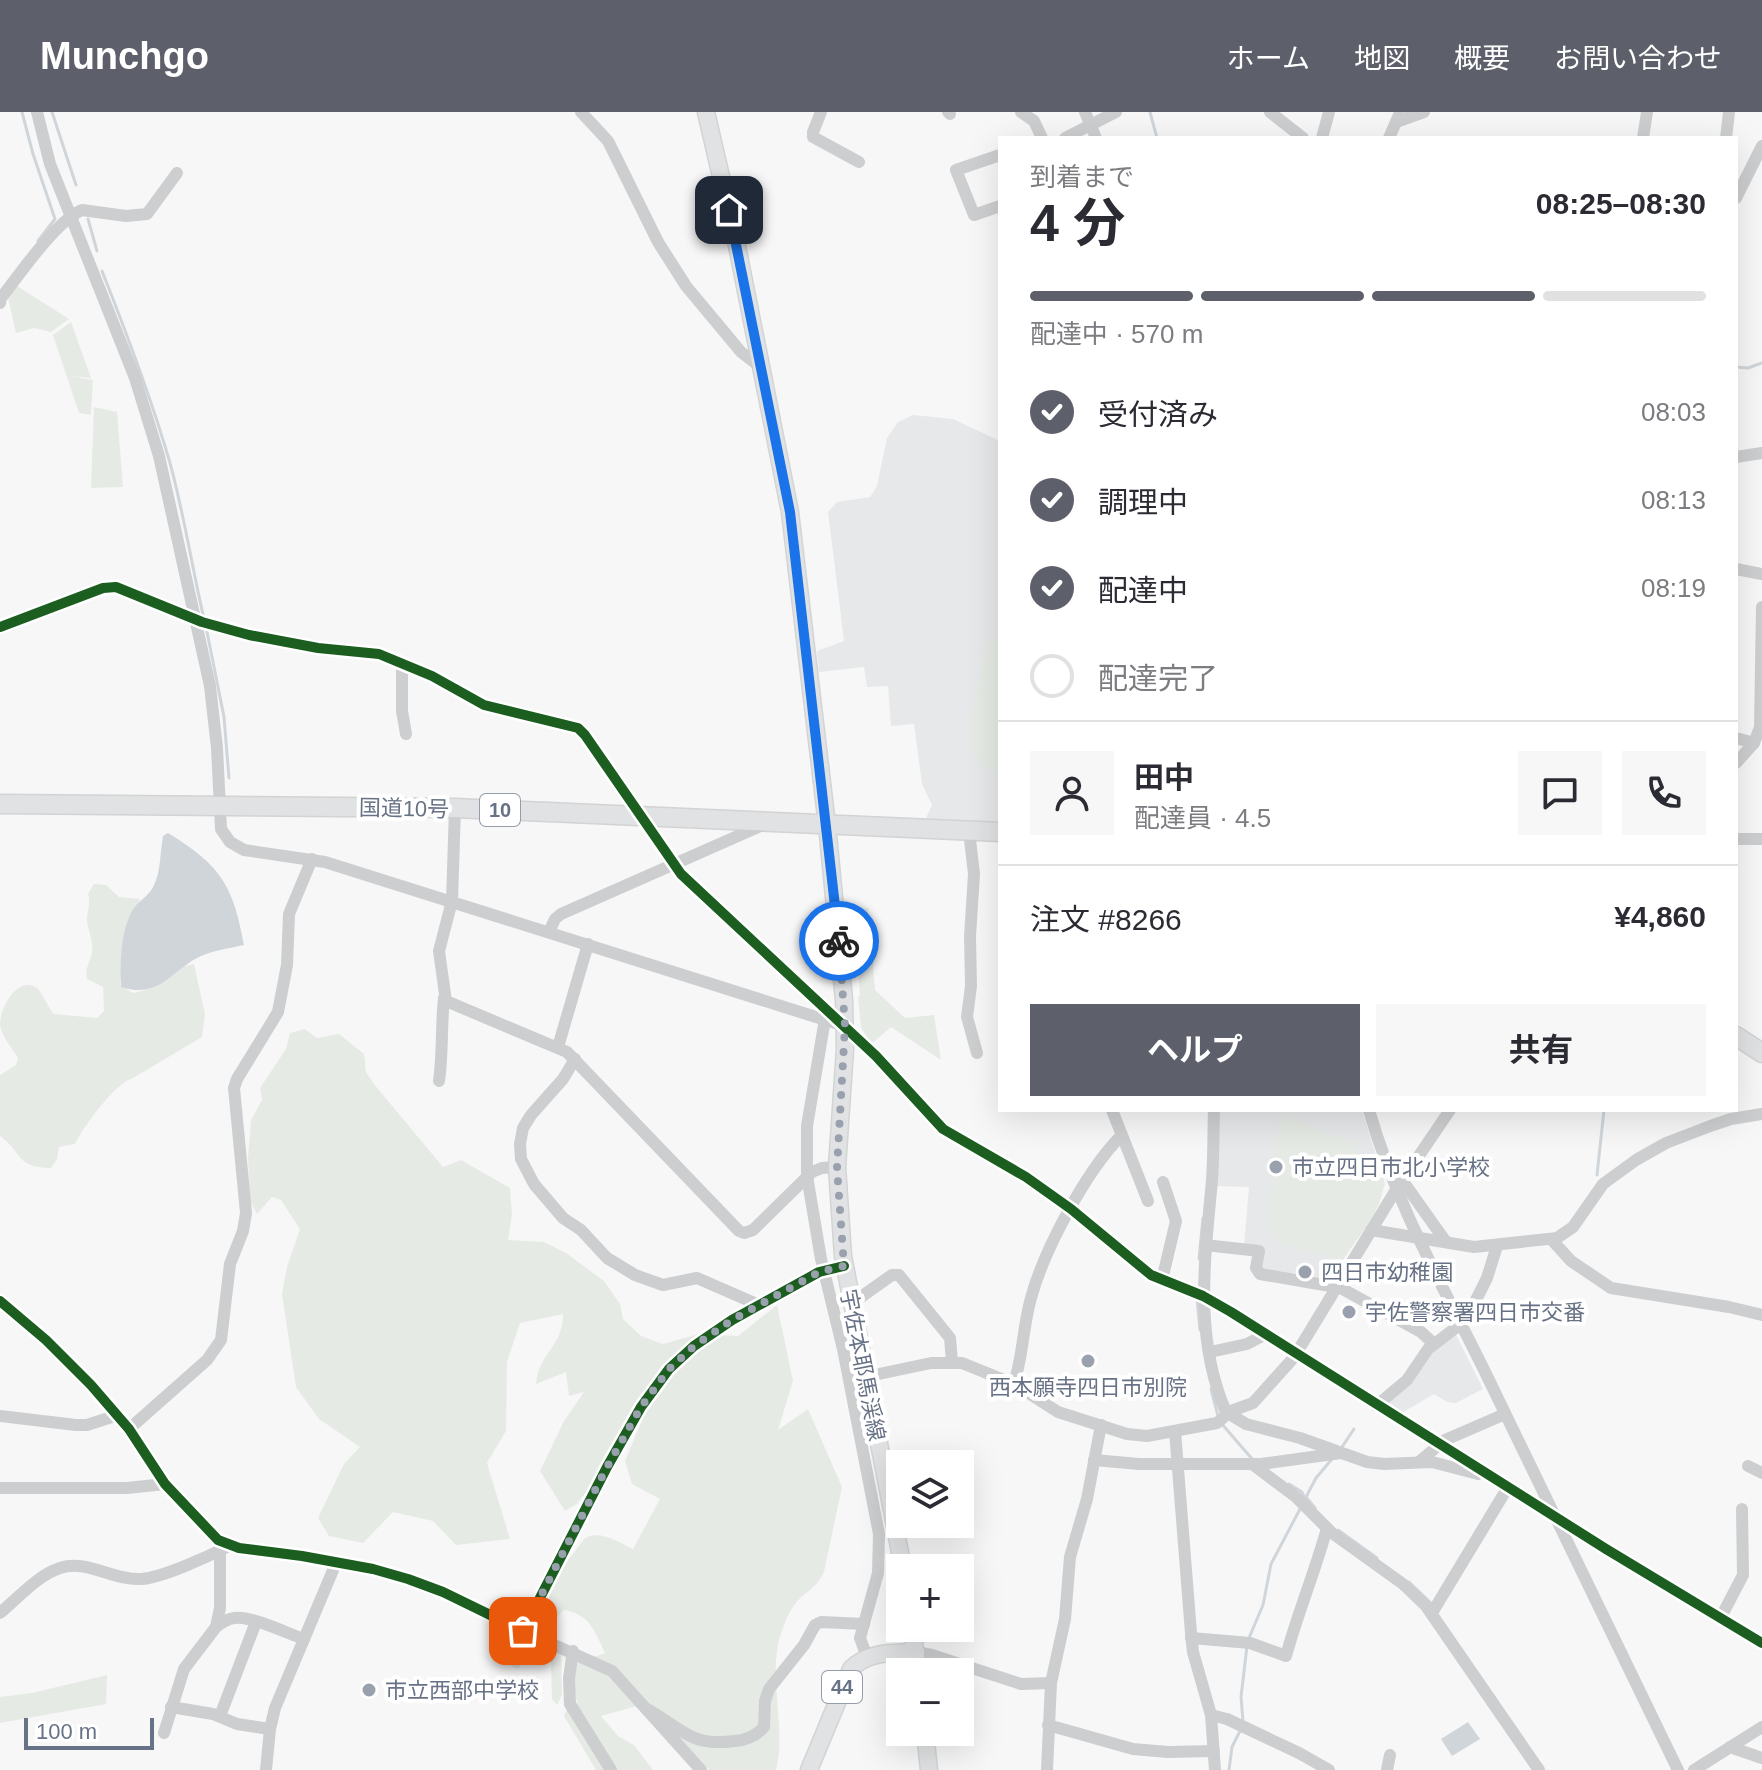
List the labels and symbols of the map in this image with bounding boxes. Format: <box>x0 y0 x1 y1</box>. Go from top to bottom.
pin <box>695 176 763 244</box>
road number: 10 <box>480 794 520 826</box>
street label: 国道10号 <box>359 795 449 822</box>
courier <box>799 901 879 981</box>
place label: 市立四日市北小学校 <box>1292 1155 1490 1180</box>
marker: 市立四日市北小学校 <box>1267 1158 1285 1176</box>
place label: 四日市幼稚園 <box>1321 1260 1453 1285</box>
marker: 四日市幼稚園 <box>1296 1263 1314 1281</box>
street label: 宇佐本耶馬渓線 <box>836 1287 889 1443</box>
place label: 宇佐警察署四日市交番 <box>1365 1300 1585 1325</box>
marker: 宇佐警察署四日市交番 <box>1340 1303 1358 1321</box>
marker: 西本願寺四日市別院 <box>1079 1352 1097 1370</box>
place label: 西本願寺四日市別院 <box>989 1375 1187 1400</box>
pin <box>489 1597 557 1665</box>
road number: 44 <box>822 1671 862 1703</box>
place label: 市立西部中学校 <box>385 1678 539 1703</box>
marker: 市立西部中学校 <box>360 1681 378 1699</box>
scale bar <box>24 1714 154 1750</box>

